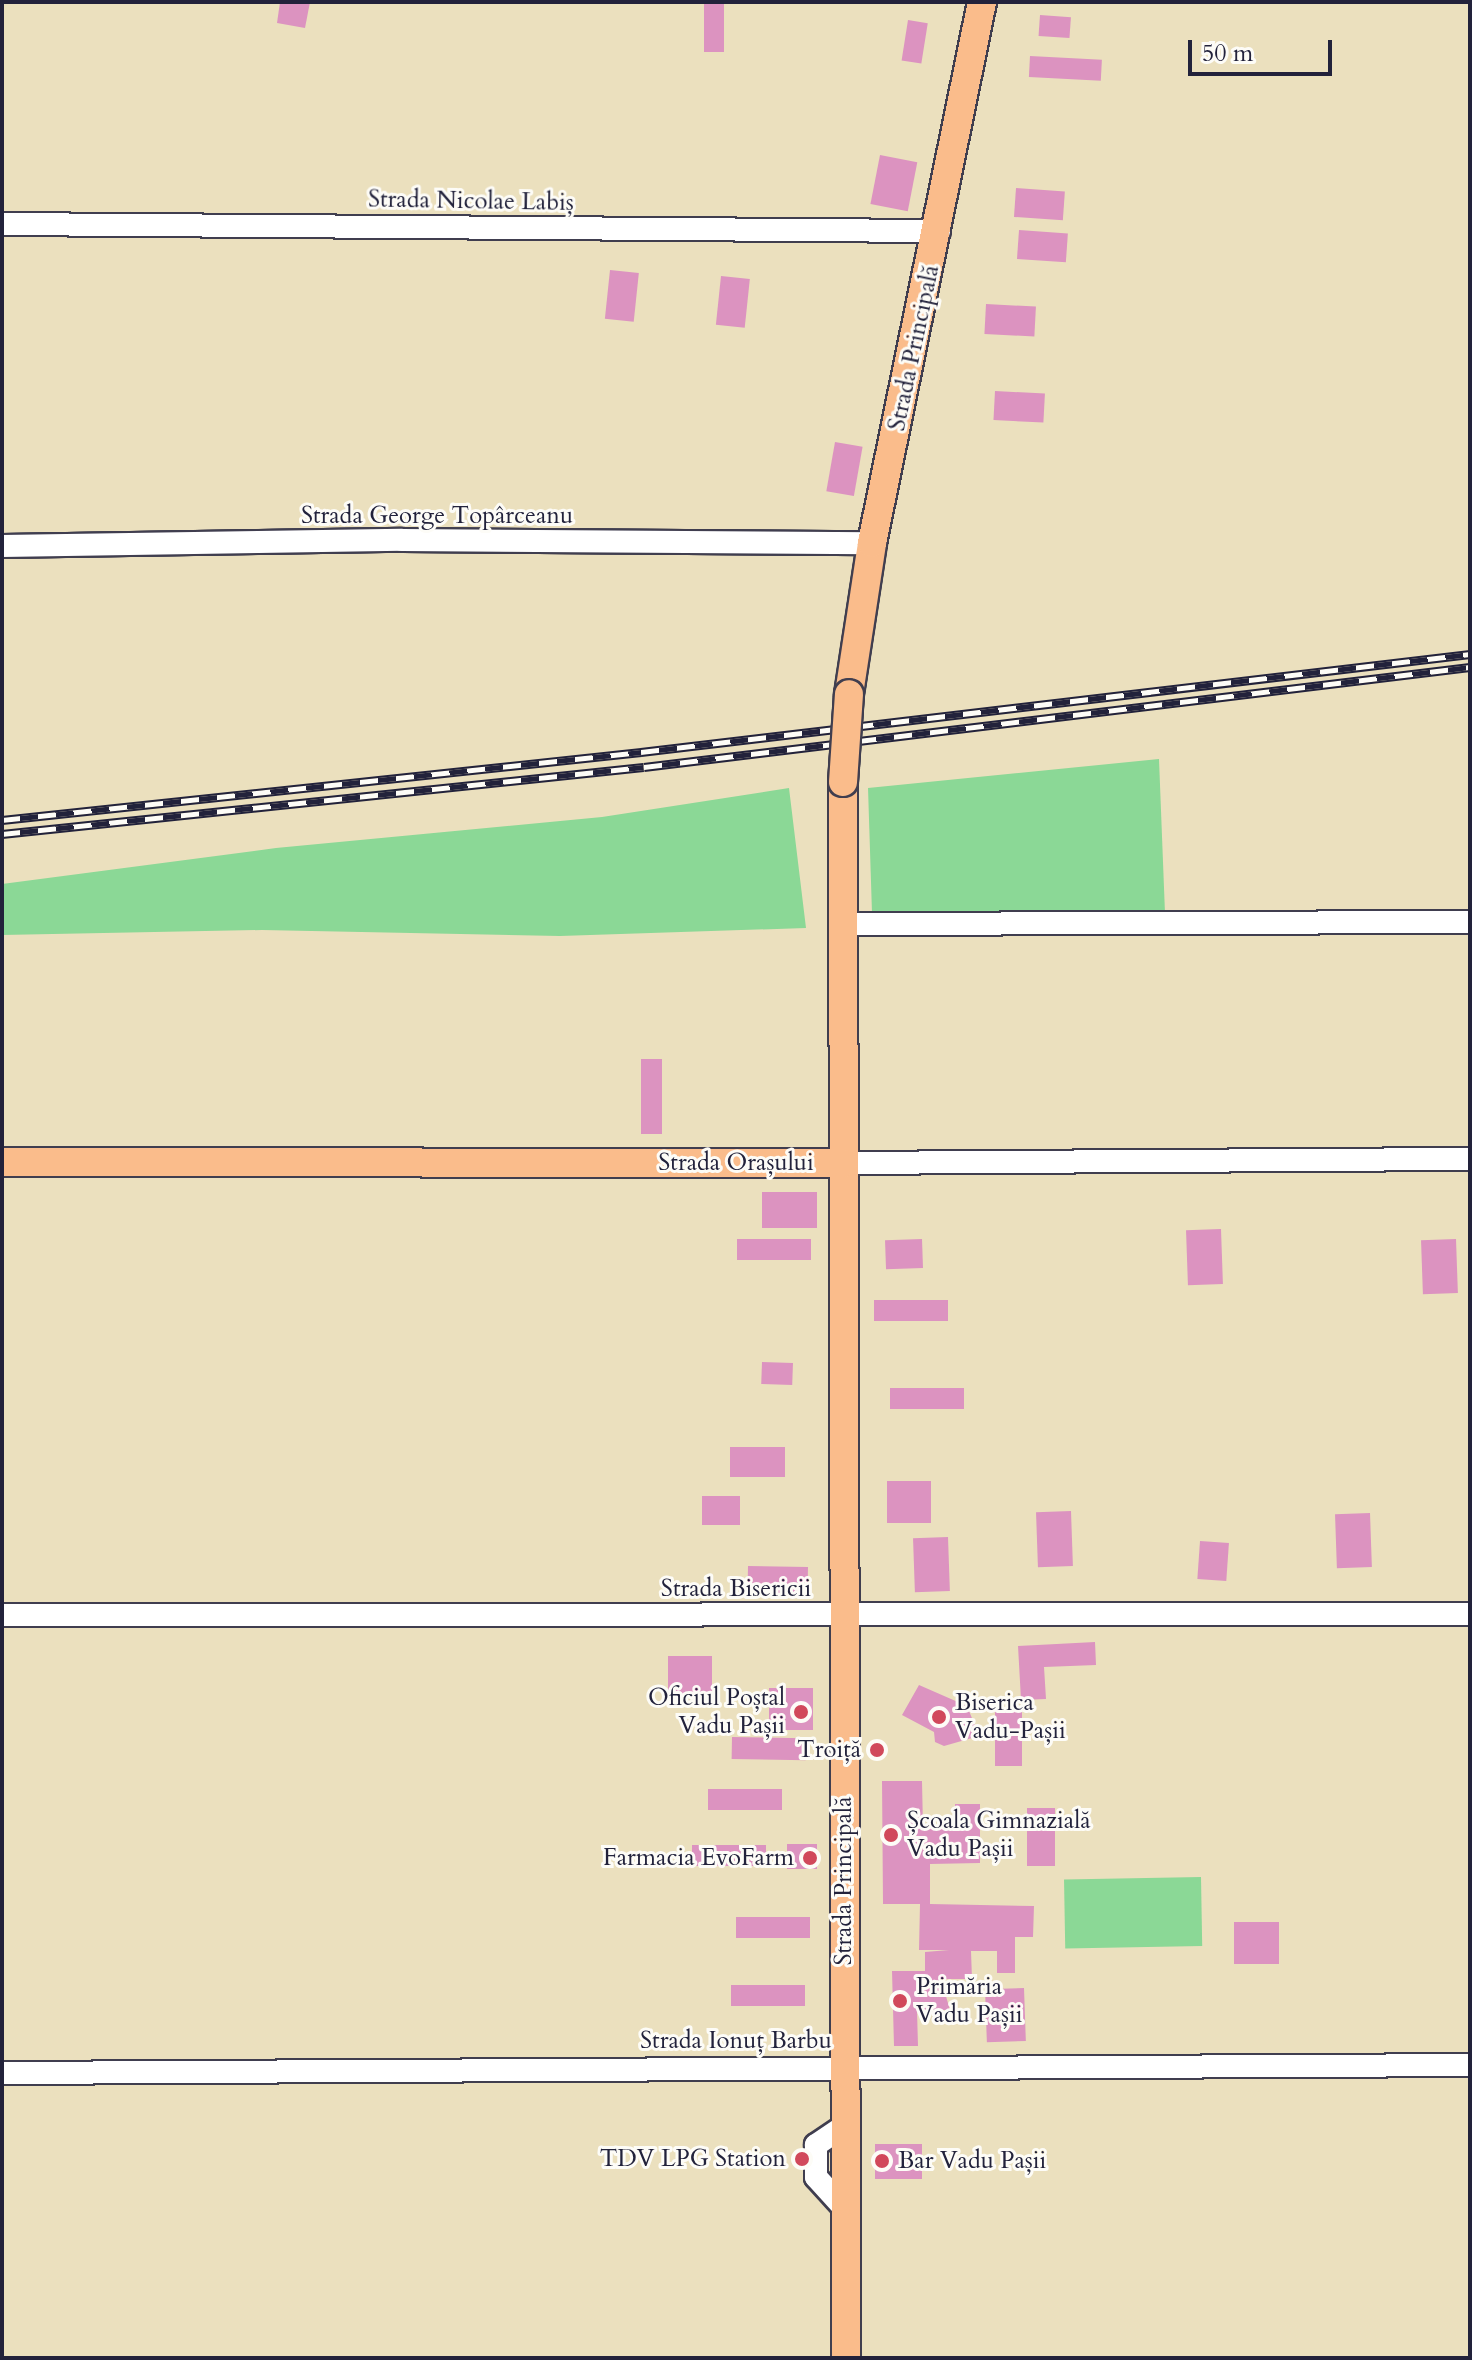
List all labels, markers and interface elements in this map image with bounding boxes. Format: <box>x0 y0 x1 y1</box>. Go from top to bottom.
scale bar <box>1192 24 1336 74</box>
text: 50 m <box>1202 37 1253 70</box>
street label: Strada Nicolae Labiș <box>368 185 574 217</box>
street label: Strada Principală <box>882 262 946 434</box>
street label: Strada George Topârceanu <box>301 502 573 530</box>
street label: Strada Orașului <box>658 1149 814 1177</box>
street label: Strada Bisericii <box>661 1575 811 1603</box>
place label: Oficiul Poștal Vadu Pașii <box>648 1684 785 1740</box>
place label: Biserica Vadu-Pașii <box>955 1689 1066 1745</box>
marker: Oficiul Poștal Vadu Pașii <box>792 1703 810 1721</box>
marker: Biserica Vadu-Pașii <box>930 1708 948 1726</box>
place label: Troiță <box>797 1736 861 1764</box>
marker: Troiță <box>868 1741 886 1759</box>
street label: Strada Principală <box>830 1797 858 1965</box>
place label: Școala Gimnazială Vadu Pașii <box>907 1807 1090 1863</box>
marker: Școala Gimnazială Vadu Pașii <box>882 1826 900 1844</box>
place label: Farmacia EvoFarm <box>603 1844 794 1872</box>
marker: Farmacia EvoFarm <box>801 1849 819 1867</box>
place label: Primăria Vadu Pașii <box>916 1973 1022 2029</box>
marker: Primăria Vadu Pașii <box>891 1992 909 2010</box>
street label: Strada Ionuț Barbu <box>640 2027 832 2055</box>
place label: TDV LPG Station <box>600 2145 786 2173</box>
place label: Bar Vadu Pașii <box>898 2147 1046 2175</box>
marker: TDV LPG Station <box>793 2150 811 2168</box>
marker: Bar Vadu Pașii <box>873 2152 891 2170</box>

